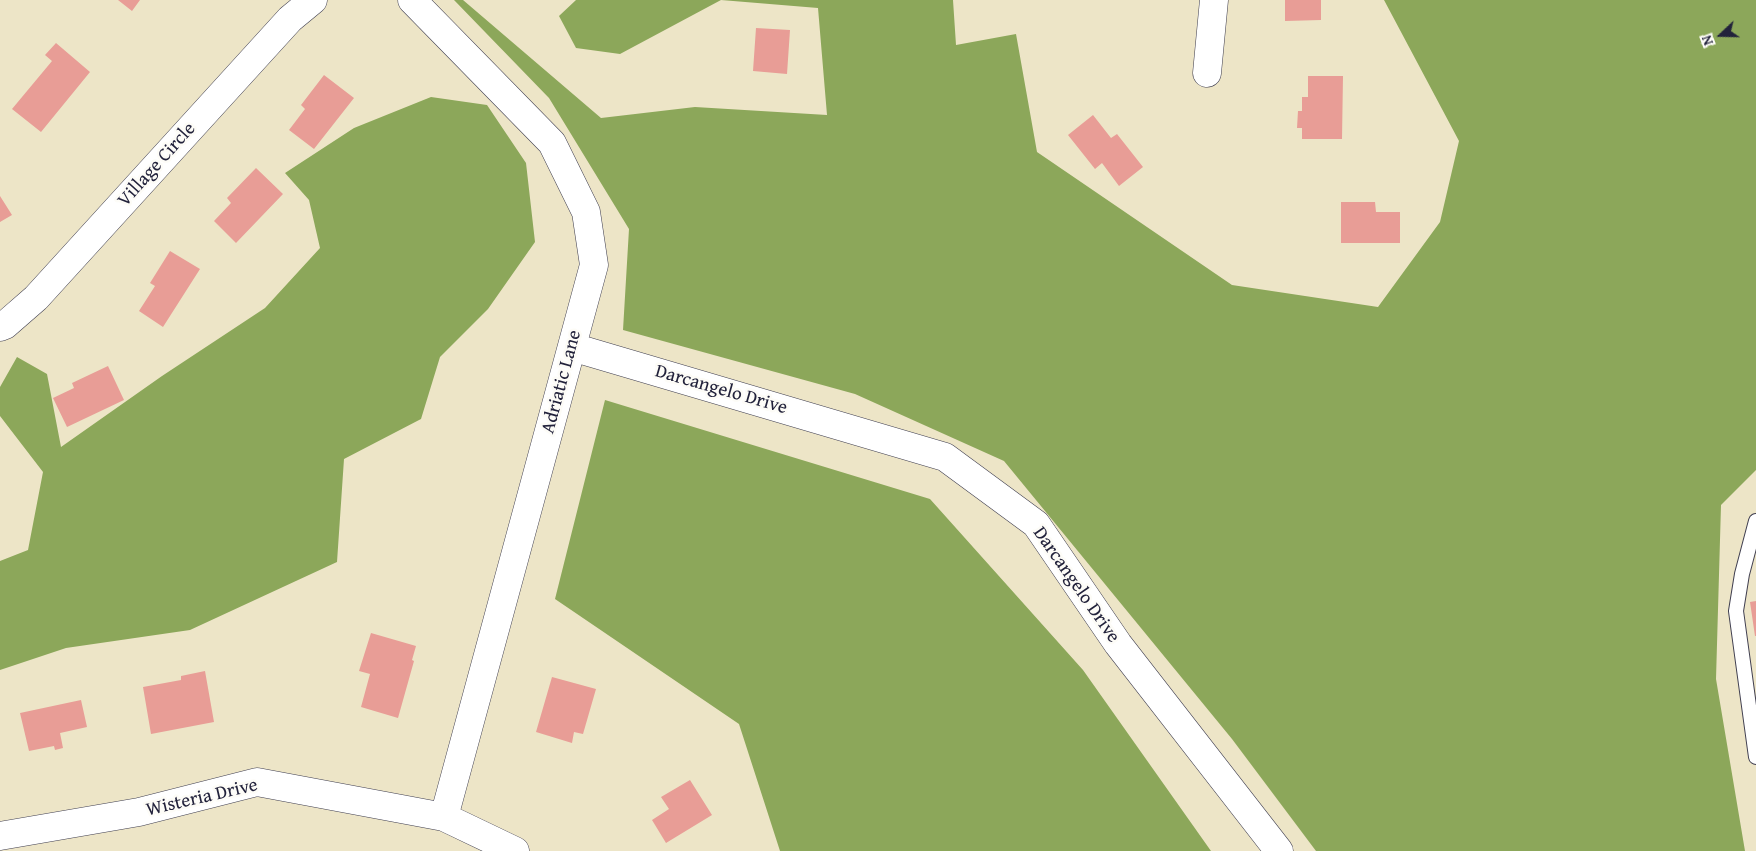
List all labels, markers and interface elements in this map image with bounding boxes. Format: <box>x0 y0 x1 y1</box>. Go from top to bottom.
north arrow <box>1696 10 1746 60</box>
text: N <box>1696 32 1718 48</box>
street label: Village Circle <box>113 118 201 212</box>
street label: Adriatic Lane <box>537 328 587 436</box>
street label: Darcangelo Drive <box>652 360 790 420</box>
street label: Darcangelo Drive <box>1028 523 1124 647</box>
street label: Wisteria Drive <box>144 774 260 822</box>

